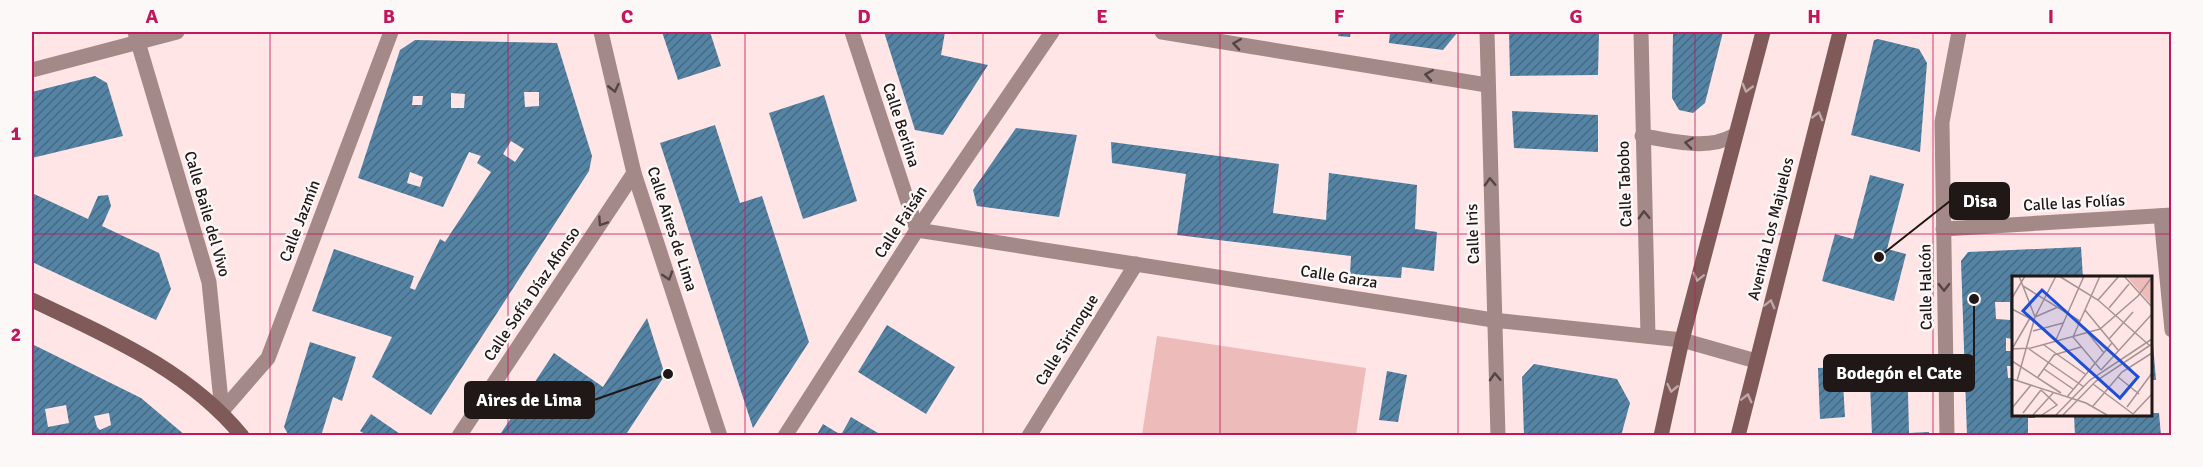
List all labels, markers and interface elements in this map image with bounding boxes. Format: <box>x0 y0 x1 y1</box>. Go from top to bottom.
text: A <box>146 4 159 29</box>
text: B <box>383 4 395 29</box>
text: C <box>621 4 633 29</box>
text: D <box>857 4 871 29</box>
text: E <box>1096 4 1108 29</box>
text: F <box>1334 4 1345 29</box>
text: G <box>1569 4 1583 29</box>
text: H <box>1807 4 1821 29</box>
text: I <box>2048 4 2054 29</box>
one-way arrow <box>1232 38 1241 50</box>
one-way arrow <box>1425 70 1434 82</box>
street label: Calle Berlina <box>878 80 924 170</box>
one-way arrow <box>1742 82 1754 93</box>
one-way arrow <box>607 83 620 93</box>
one-way arrow <box>1811 111 1824 121</box>
text: 1 <box>11 121 22 146</box>
one-way arrow <box>1684 137 1693 149</box>
street label: Calle Tabobo <box>1613 140 1637 228</box>
street label: Calle Baile del Vivo <box>179 149 235 279</box>
street label: Avenida Los Majuelos <box>1744 155 1798 303</box>
street label: Calle Aires de Lima <box>642 164 702 294</box>
street label: Calle Jazmín <box>275 177 325 265</box>
one-way arrow <box>1483 178 1496 187</box>
street label: Calle Faisán <box>870 182 932 262</box>
callout: Disa <box>1950 183 2009 219</box>
text: Disa <box>1963 190 1997 212</box>
street label: Calle las Folías <box>2023 190 2125 216</box>
street label: Calle Iris <box>1462 203 1484 265</box>
one-way arrow <box>1638 210 1651 219</box>
one-way arrow <box>598 215 609 226</box>
street label: Calle Sofía Díaz Afonso <box>480 223 584 365</box>
street label: Calle Halcón <box>1915 244 1937 330</box>
street label: Calle Garza <box>1299 261 1379 293</box>
one-way arrow <box>661 270 673 281</box>
one-way arrow <box>1693 271 1706 281</box>
inset map <box>2012 276 2152 416</box>
one-way arrow <box>1938 283 1950 292</box>
street label: Calle Sirinoque <box>1031 291 1103 389</box>
one-way arrow <box>1763 300 1776 310</box>
text: 2 <box>11 322 21 347</box>
callout: Bodegón el Cate <box>1824 355 1974 391</box>
text: Bodegón el Cate <box>1836 362 1962 384</box>
one-way arrow <box>1489 373 1502 382</box>
callout: Aires de Lima <box>465 382 594 418</box>
one-way arrow <box>1666 383 1679 393</box>
text: Aires de Lima <box>476 389 582 411</box>
one-way arrow <box>1739 394 1752 404</box>

